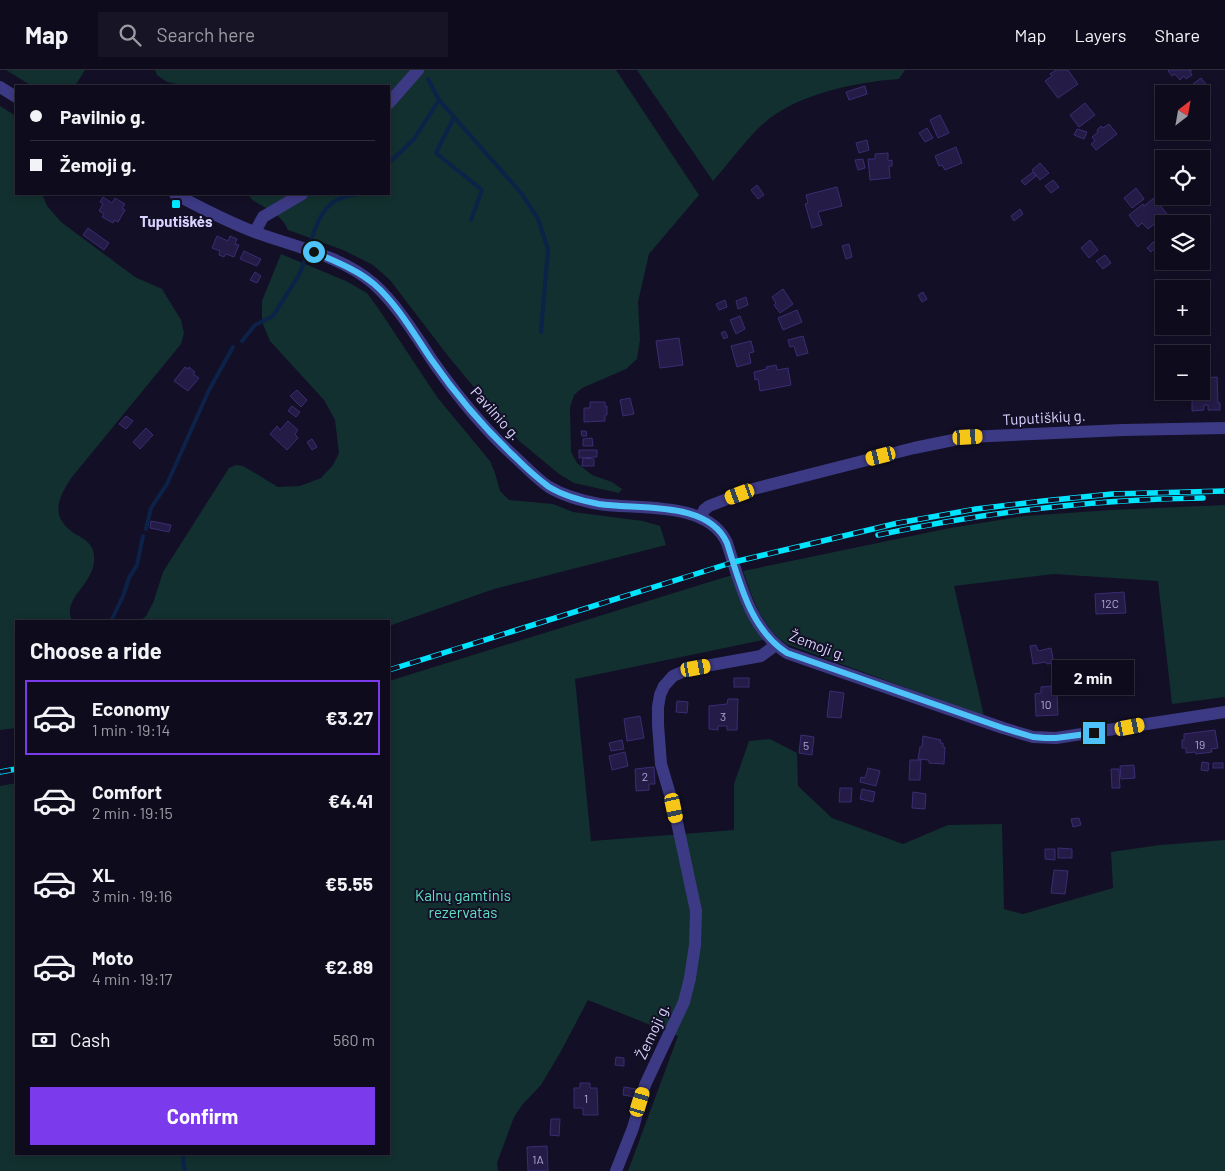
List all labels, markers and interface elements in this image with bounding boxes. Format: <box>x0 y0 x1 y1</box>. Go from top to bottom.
search box <box>98 12 448 57</box>
text: Map <box>25 20 68 49</box>
icon: search <box>116 21 144 49</box>
text: Search here <box>156 23 255 46</box>
text: Map <box>1014 24 1046 46</box>
text: Layers <box>1074 24 1127 46</box>
text: Share <box>1155 24 1200 46</box>
north arrow <box>1155 85 1210 140</box>
map controls <box>1155 85 1210 400</box>
text: Pavilnio g. <box>60 105 146 128</box>
button: locate <box>1155 150 1210 205</box>
text: Žemoji g. <box>60 153 137 176</box>
marker: Tuputiškės <box>170 198 182 210</box>
place label: Tuputiškės <box>140 212 213 230</box>
button: layers <box>1155 215 1210 270</box>
route start <box>303 241 325 263</box>
button: + <box>1155 280 1210 335</box>
button: − <box>1155 345 1210 400</box>
street label: Pavilnio g. <box>467 382 525 444</box>
street label: Tuputiškių g. <box>1002 406 1086 428</box>
car <box>952 429 983 445</box>
car <box>864 445 897 467</box>
car <box>723 482 756 506</box>
house number: 12C <box>1101 596 1119 610</box>
street label: Žemoji g. <box>787 626 849 664</box>
text: Choose a ride <box>30 637 162 663</box>
car <box>679 658 712 678</box>
callout: 2 min <box>1053 660 1135 696</box>
text: 2 min <box>1074 668 1112 687</box>
icon: car <box>32 695 77 740</box>
text: Economy <box>92 697 170 720</box>
house number: 10 <box>1041 697 1051 711</box>
text: €3.27 <box>325 706 373 729</box>
house number: 3 <box>720 709 726 723</box>
car <box>1113 717 1146 737</box>
text: 1 min · 19:14 <box>92 720 170 739</box>
route end <box>1083 722 1105 744</box>
house number: 19 <box>1195 737 1205 751</box>
house number: 5 <box>803 738 809 752</box>
house number: 2 <box>642 769 648 783</box>
icon: car <box>32 778 77 823</box>
text: Comfort <box>92 780 162 803</box>
text: €4.41 <box>328 789 373 812</box>
car <box>663 792 684 824</box>
text: 2 min · 19:15 <box>92 803 173 822</box>
icon: car <box>32 861 77 906</box>
text: XL <box>92 863 115 886</box>
text: €5.55 <box>325 872 373 895</box>
text: 3 min · 19:16 <box>92 886 172 905</box>
park label: Kalnų gamtinis rezervatas <box>415 886 511 921</box>
icon: car <box>32 944 77 989</box>
text: Moto <box>92 946 134 969</box>
text: €2.89 <box>325 955 373 978</box>
text: 4 min · 19:17 <box>92 969 172 988</box>
street label: Žemoji g. <box>631 1000 673 1062</box>
icon: cash <box>30 1026 58 1054</box>
text: Cash <box>70 1028 111 1051</box>
text: 560 m <box>333 1030 375 1049</box>
car <box>628 1085 651 1119</box>
button: Confirm <box>30 1087 375 1145</box>
house number: 1 <box>584 1091 588 1105</box>
house number: 1A <box>532 1152 544 1166</box>

